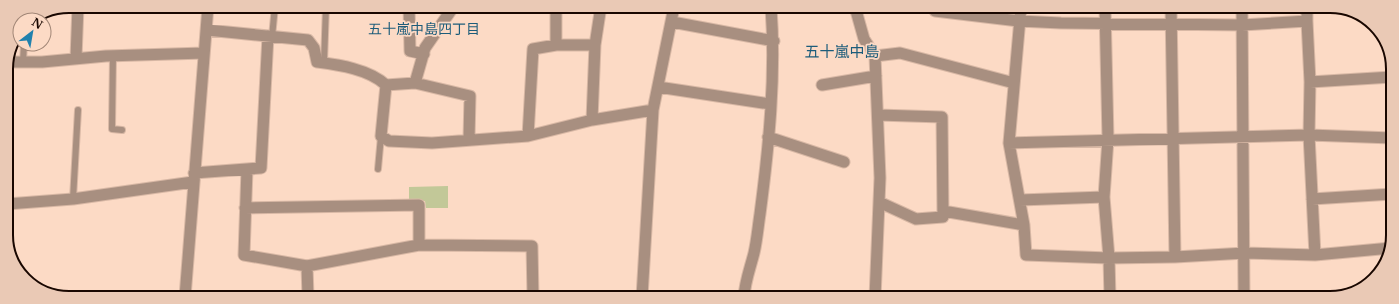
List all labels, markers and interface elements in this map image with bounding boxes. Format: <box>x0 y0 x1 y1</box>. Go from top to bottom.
north arrow <box>12 12 52 52</box>
text: N <box>29 15 46 32</box>
district label: 五十嵐中島四丁目 <box>368 20 480 38</box>
district label: 五十嵐中島 <box>804 42 880 61</box>

